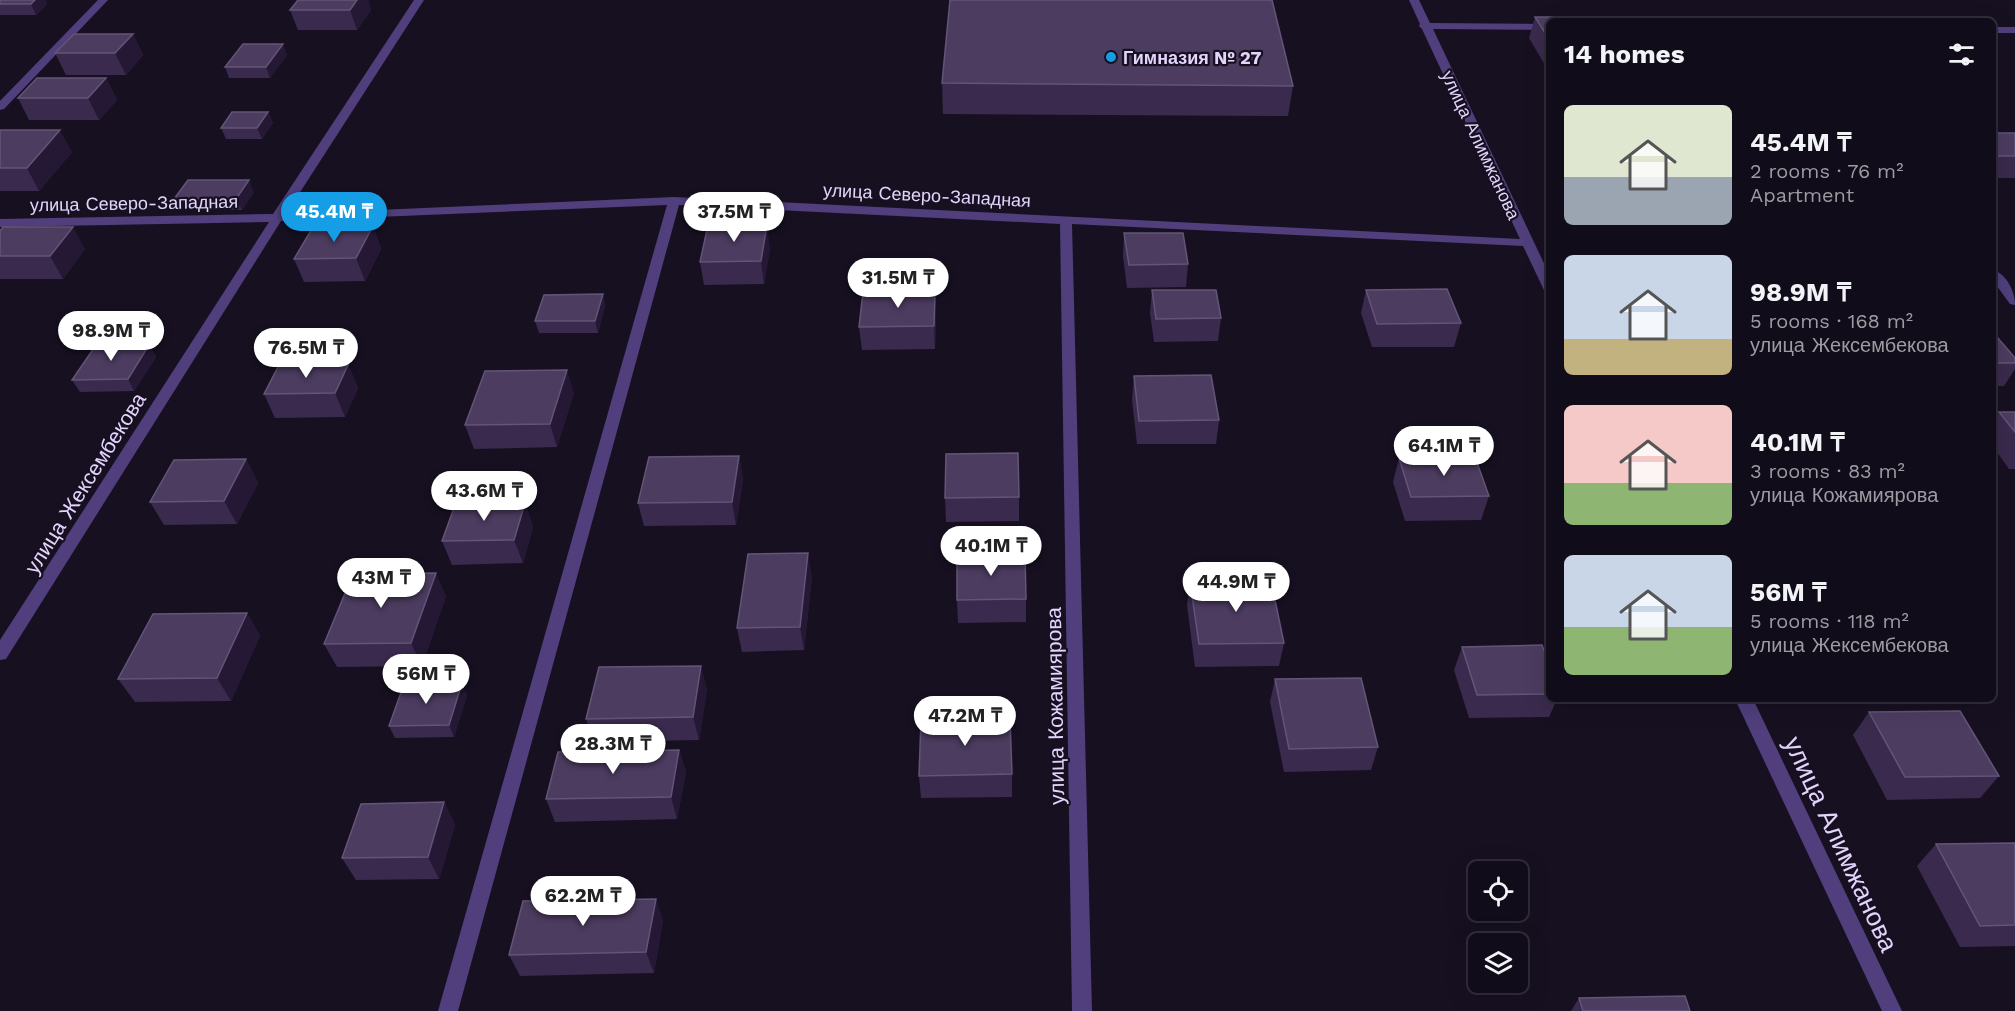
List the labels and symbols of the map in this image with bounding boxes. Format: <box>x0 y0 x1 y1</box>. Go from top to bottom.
place label: Гимназия № 27 <box>1123 47 1261 68</box>
marker: Гимназия № 27 <box>1104 50 1118 64</box>
street label: улица Алимжанова <box>1437 67 1525 224</box>
street label: улица Северо-Западная <box>823 179 1031 211</box>
street label: улица Северо-Западная <box>30 191 238 215</box>
pin: 45.4M ₸ <box>279 192 389 243</box>
pin: 37.5M ₸ <box>679 192 789 243</box>
pin: 31.5M ₸ <box>843 258 953 309</box>
pin: 98.9M ₸ <box>56 311 166 362</box>
pin: 76.5M ₸ <box>251 328 361 379</box>
street label: улица Жексембекова <box>19 388 151 578</box>
pin: 64.1M ₸ <box>1389 426 1499 477</box>
pin: 43.6M ₸ <box>429 471 539 522</box>
pin: 40.1M ₸ <box>936 526 1046 577</box>
pin: 43M ₸ <box>339 558 423 609</box>
pin: 44.9M ₸ <box>1181 562 1291 613</box>
street label: улица Кожамиярова <box>1041 607 1069 805</box>
pin: 56M ₸ <box>384 654 468 705</box>
pin: 47.2M ₸ <box>910 696 1020 747</box>
pin: 28.3M ₸ <box>558 724 668 775</box>
street label: улица Алимжанова <box>1778 732 1904 957</box>
pin: 62.2M ₸ <box>528 876 638 927</box>

